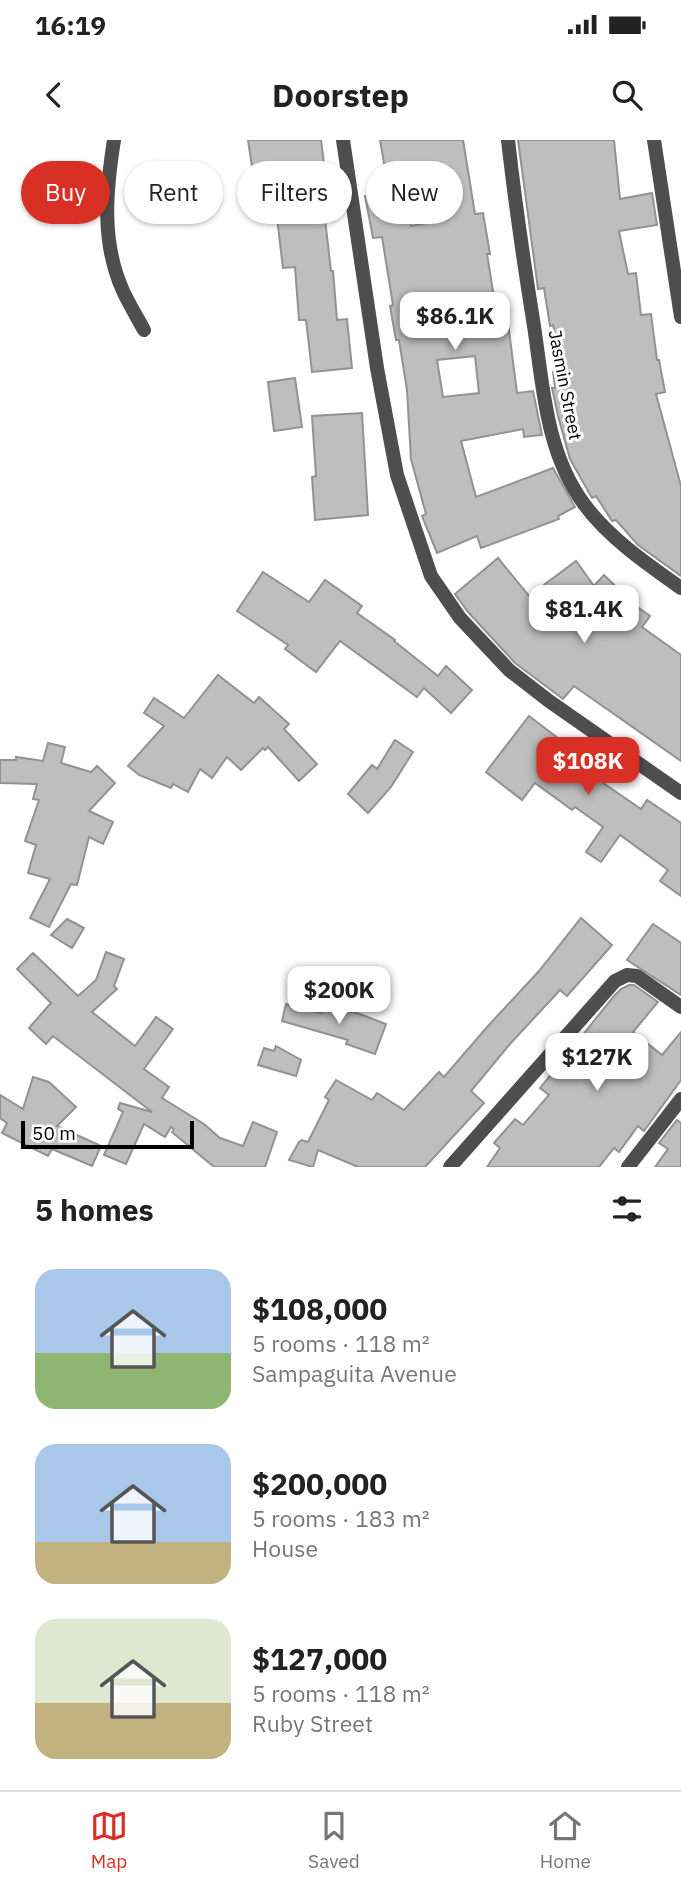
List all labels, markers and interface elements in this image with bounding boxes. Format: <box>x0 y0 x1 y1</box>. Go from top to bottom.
text: 16:19 <box>35 8 106 42</box>
text: Doorstep <box>272 74 409 116</box>
icon: back <box>35 76 73 114</box>
icon: search <box>608 76 646 114</box>
chip: Buy <box>21 161 110 224</box>
chip: Rent <box>124 161 223 224</box>
chip: Filters <box>237 161 352 224</box>
chip: New <box>366 161 463 224</box>
pin: $86.1K <box>398 292 512 352</box>
text: $86.1K <box>416 300 494 330</box>
street label: Jasmin Street <box>544 328 587 442</box>
pin: $81.4K <box>527 586 641 645</box>
text: $81.4K <box>545 593 623 623</box>
pin: $108K <box>539 738 637 797</box>
text: $108K <box>552 745 624 775</box>
pin: $200K <box>290 966 388 1026</box>
text: $200K <box>303 974 375 1004</box>
pin: $127K <box>548 1034 646 1093</box>
text: $127K <box>561 1041 633 1071</box>
scale bar <box>21 1118 194 1150</box>
text: 50 m <box>32 1121 76 1145</box>
text: 5 homes <box>35 1190 154 1229</box>
icon: filters <box>608 1190 646 1228</box>
text: $108,000 <box>252 1289 387 1328</box>
icon: home <box>91 1297 175 1381</box>
text: 5 rooms · 118 m² <box>252 1328 430 1358</box>
text: Sampaguita Avenue <box>252 1358 457 1388</box>
text: $200,000 <box>252 1464 387 1503</box>
icon: home <box>91 1472 175 1556</box>
text: 5 rooms · 183 m² <box>252 1503 430 1533</box>
text: House <box>252 1533 318 1563</box>
text: $127,000 <box>252 1639 387 1678</box>
icon: home <box>91 1647 175 1731</box>
text: 5 rooms · 118 m² <box>252 1678 430 1708</box>
text: Ruby Street <box>252 1708 373 1738</box>
tab: Map <box>90 1807 128 1873</box>
tab: Saved <box>308 1807 360 1873</box>
tab: Home <box>540 1807 591 1873</box>

